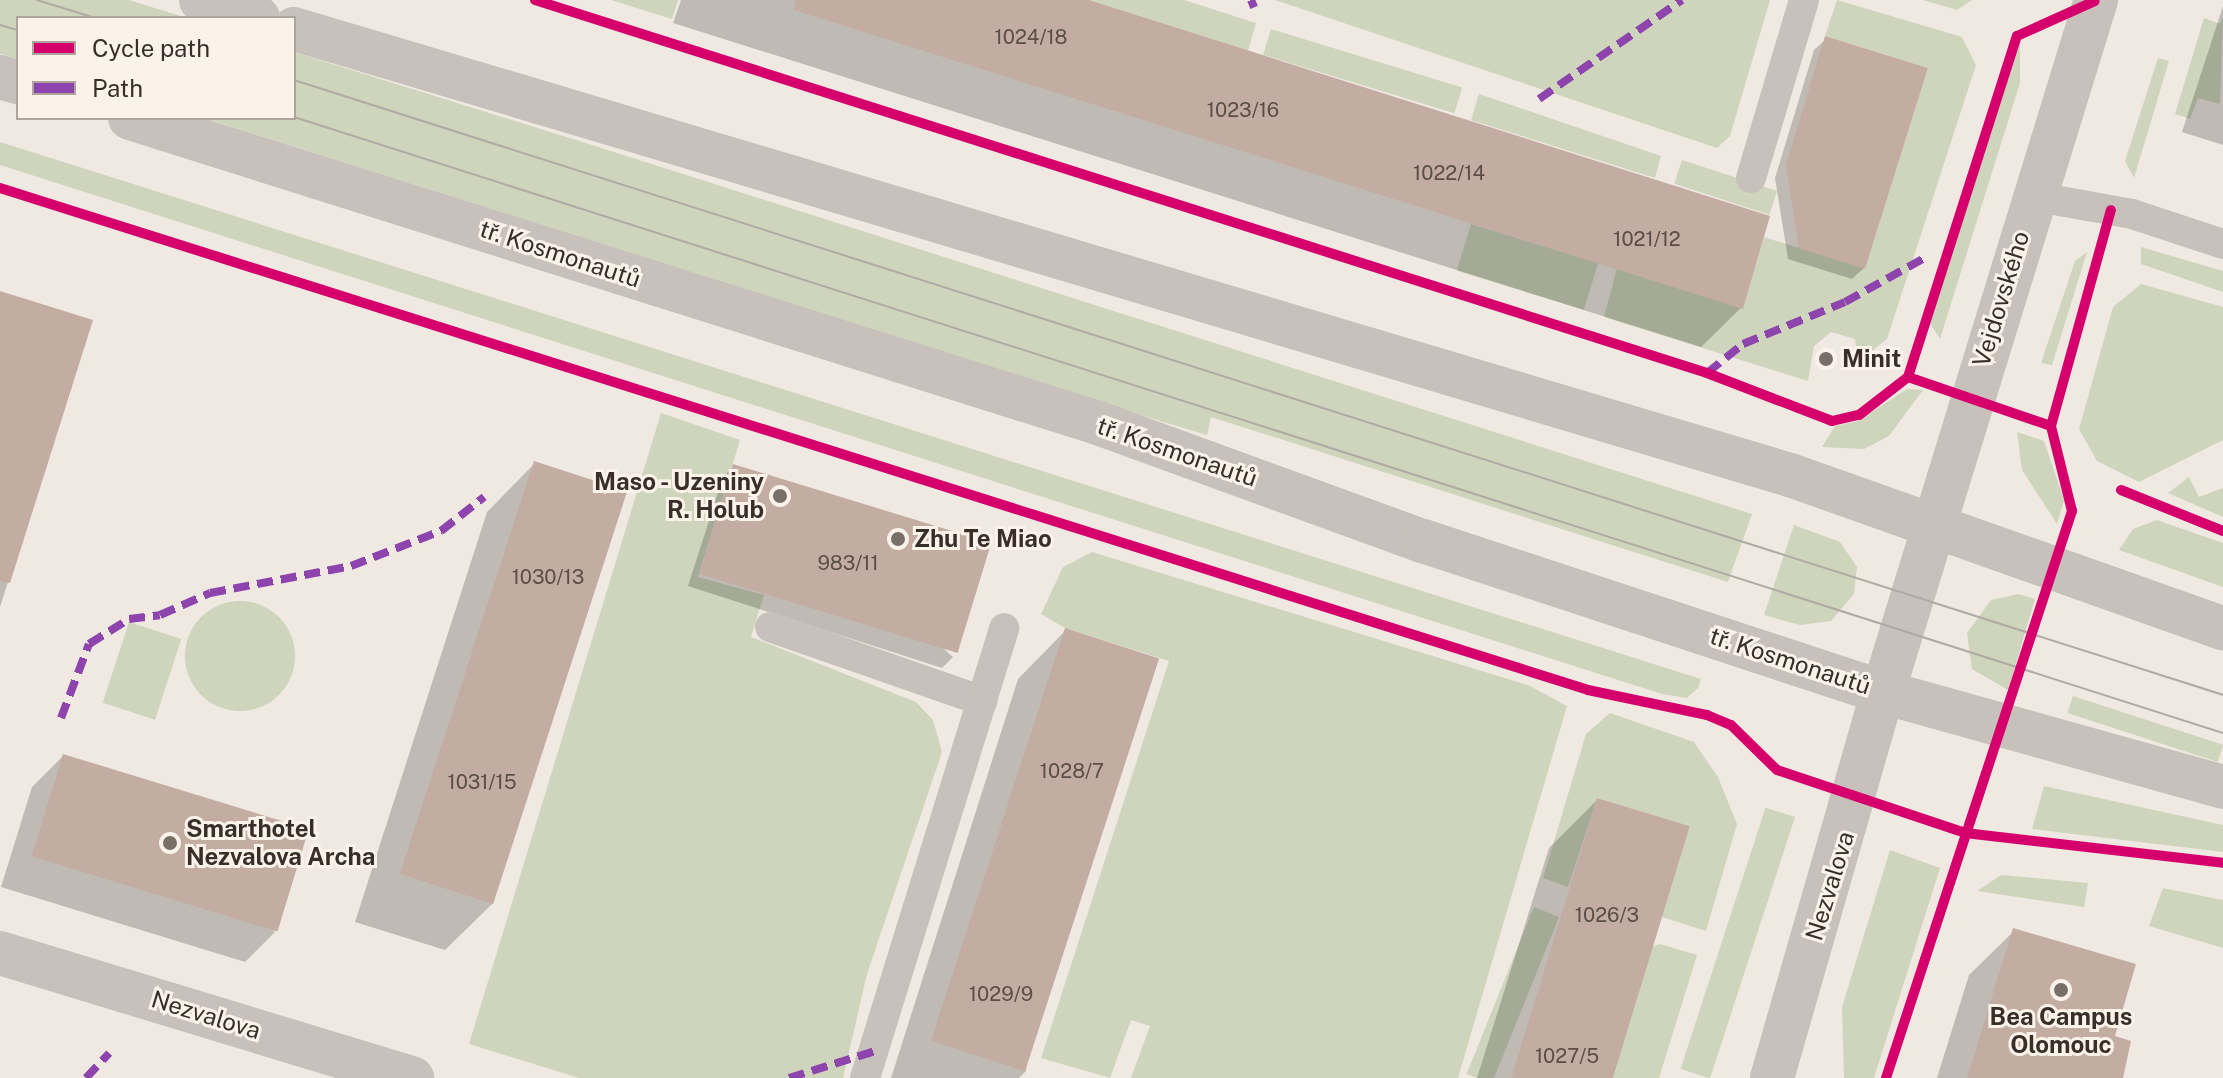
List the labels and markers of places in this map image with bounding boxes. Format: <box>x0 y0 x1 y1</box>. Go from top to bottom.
place label: Minit <box>1842 345 1901 373</box>
marker: Minit <box>1817 350 1835 368</box>
place label: Maso - Uzeniny R. Holub <box>591 468 764 524</box>
marker: Maso - Uzeniny R. Holub <box>771 487 789 505</box>
place label: Zhu Te Miao <box>914 525 1052 553</box>
marker: Zhu Te Miao <box>889 530 907 548</box>
place label: Smarthotel Nezvalova Archa <box>186 815 375 871</box>
marker: Smarthotel Nezvalova Archa <box>161 834 179 852</box>
marker: Bea Campus Olomouc <box>2052 981 2070 999</box>
place label: Bea Campus Olomouc <box>1990 1003 2132 1059</box>

